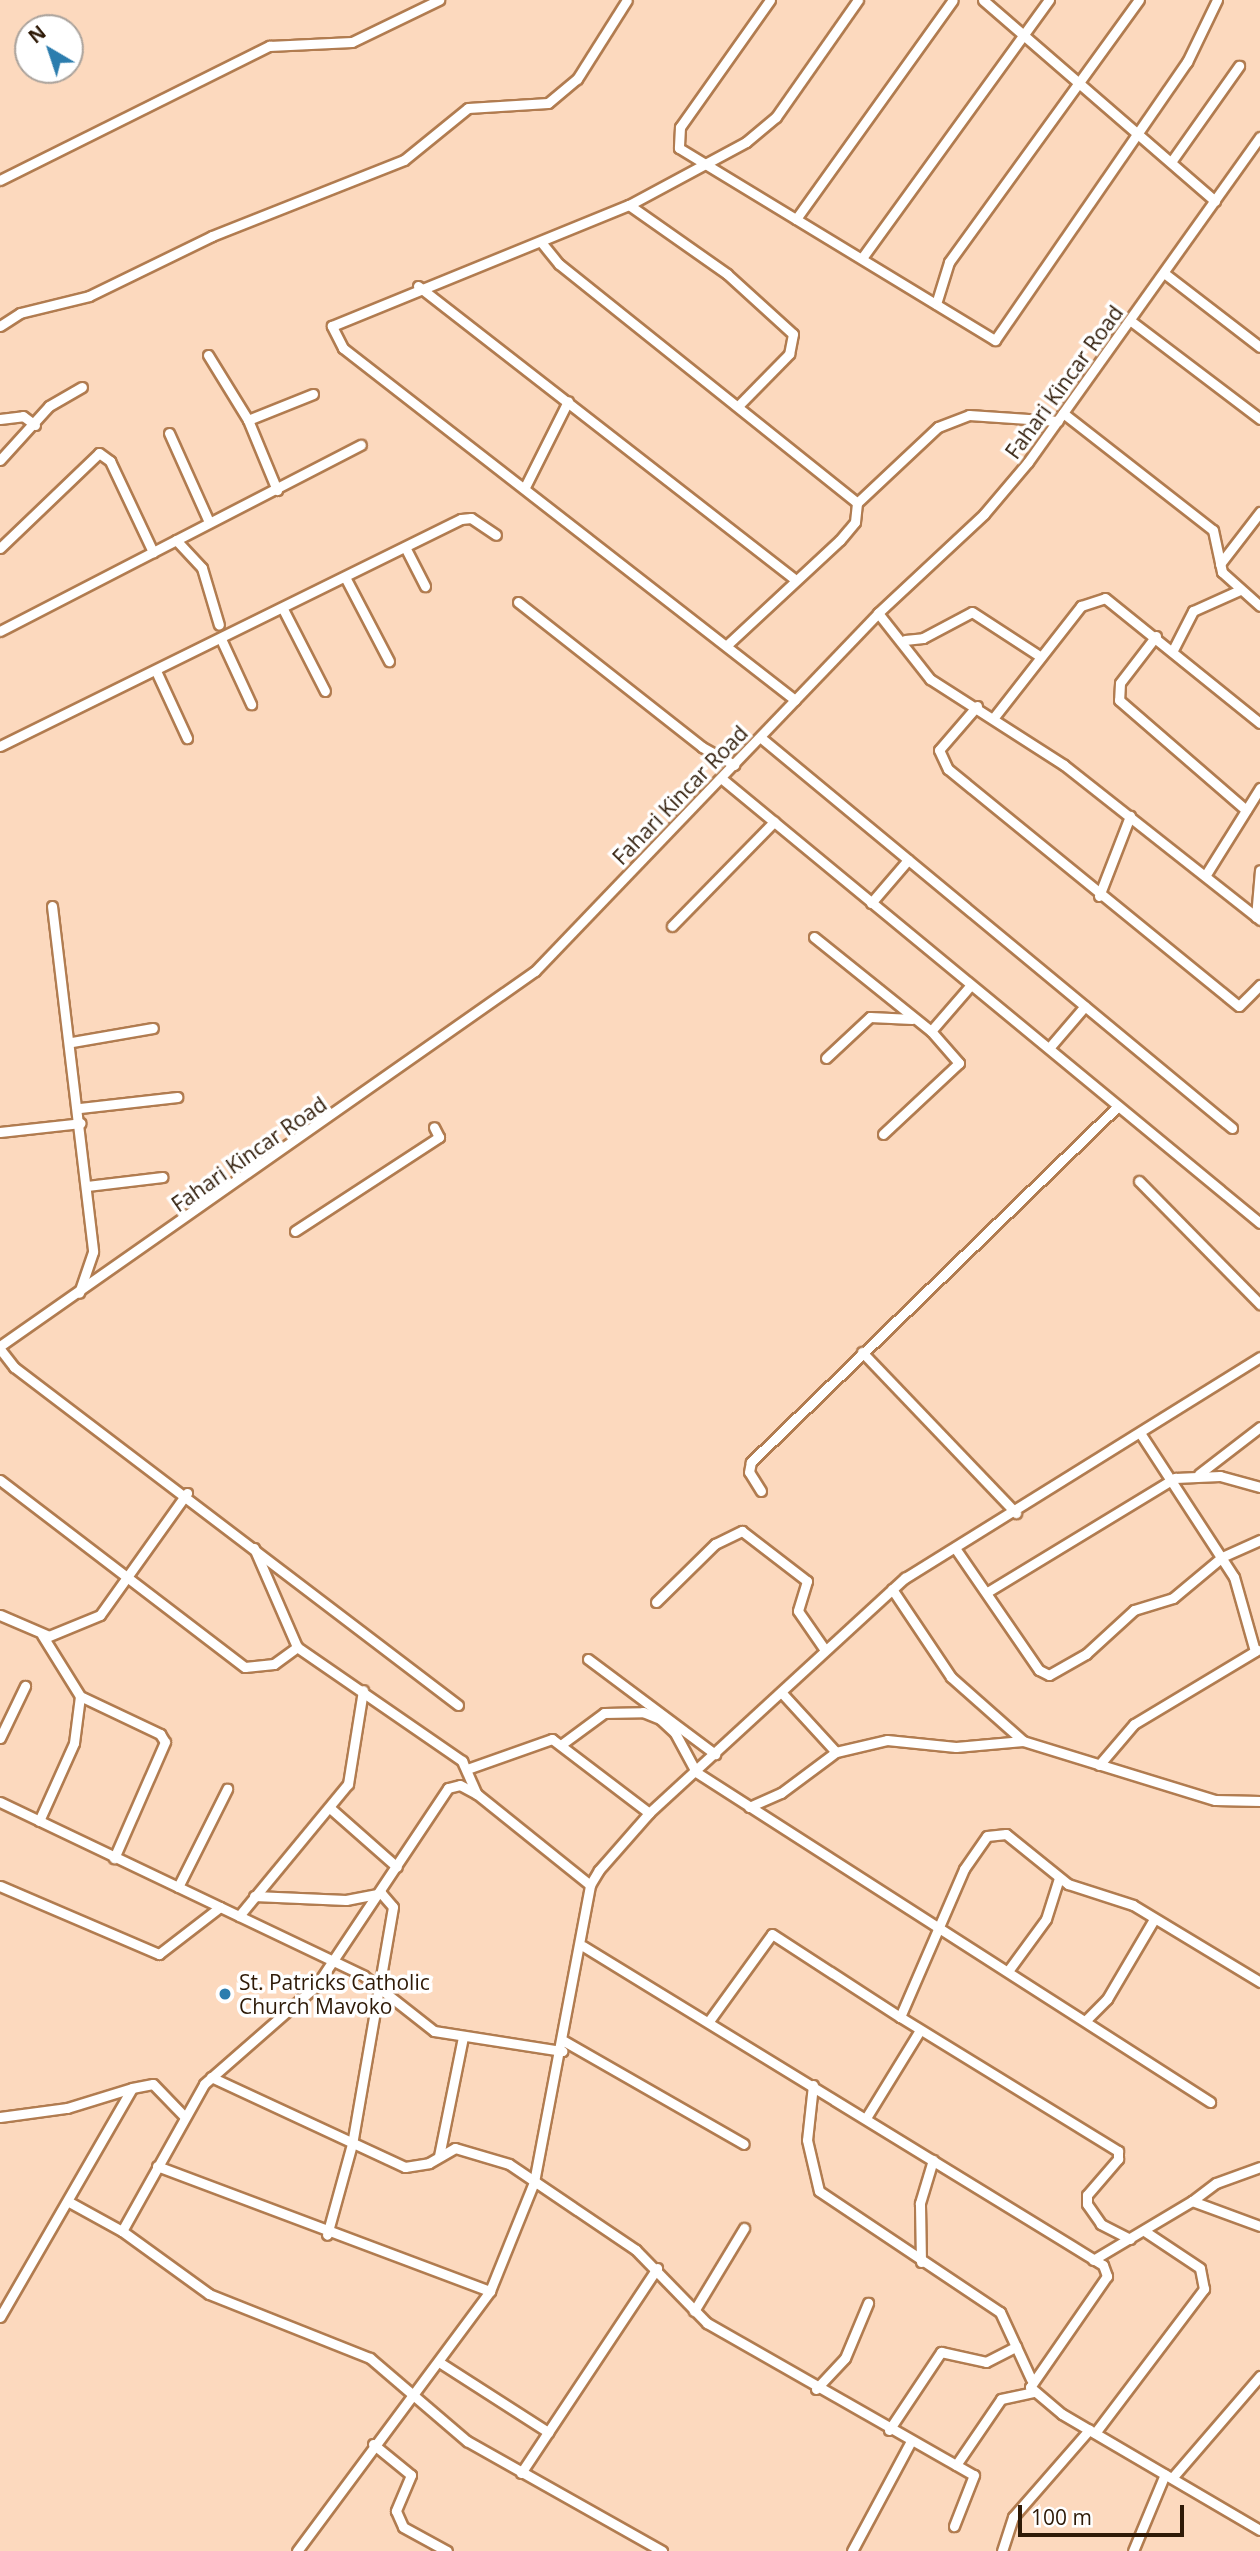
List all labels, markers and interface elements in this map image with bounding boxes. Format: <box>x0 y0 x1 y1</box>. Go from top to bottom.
north arrow <box>14 14 84 84</box>
text: N <box>23 19 51 49</box>
street label: Fahari Kincar Road <box>1000 300 1128 464</box>
street label: Fahari Kincar Road <box>607 720 753 870</box>
street label: Fahari Kincar Road <box>167 1091 331 1217</box>
place label: St. Patricks Catholic Church Mavoko <box>239 1969 430 2019</box>
marker: St. Patricks Catholic Church Mavoko <box>217 1986 233 2002</box>
scale bar <box>1022 2492 1188 2536</box>
text: 100 m <box>1031 2503 1092 2531</box>

